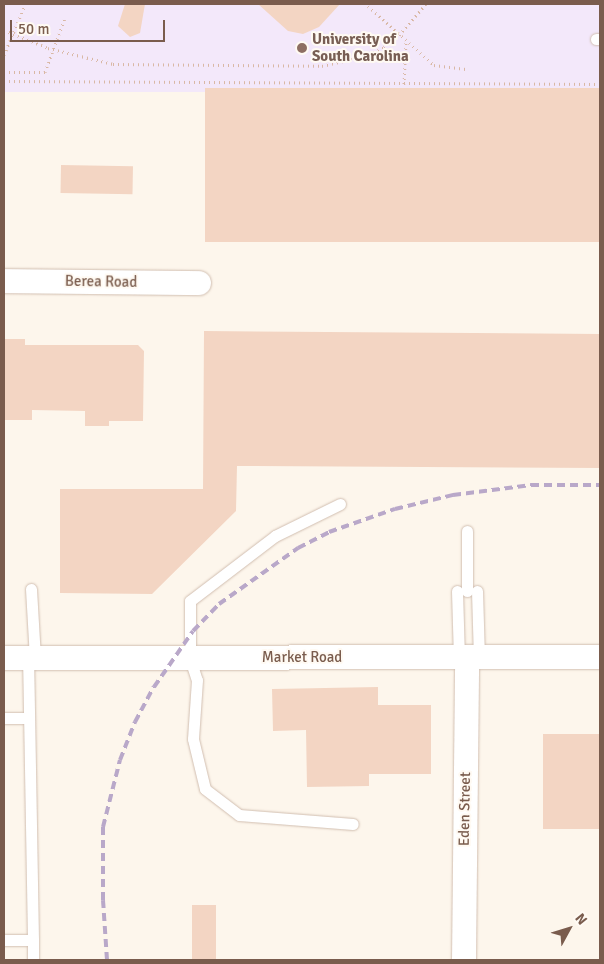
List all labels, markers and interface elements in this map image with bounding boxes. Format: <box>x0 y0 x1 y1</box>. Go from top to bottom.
scale bar <box>12 10 168 42</box>
text: 50 m <box>18 20 49 38</box>
place label: University of South Carolina <box>312 30 409 65</box>
marker: University of South Carolina <box>296 42 308 54</box>
street label: Berea Road <box>65 272 137 292</box>
street label: Market Road <box>262 649 342 667</box>
street label: Eden Street <box>455 772 475 846</box>
north arrow <box>544 904 594 954</box>
text: N <box>571 910 591 928</box>

